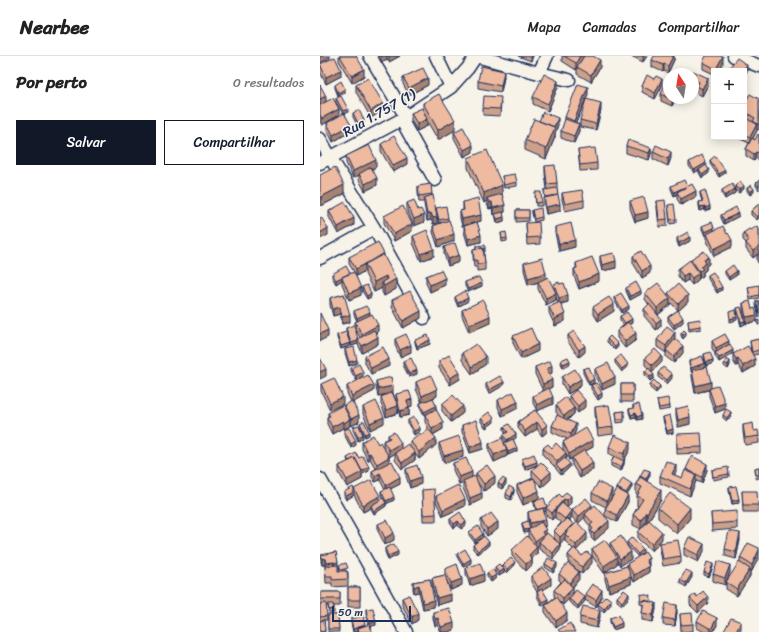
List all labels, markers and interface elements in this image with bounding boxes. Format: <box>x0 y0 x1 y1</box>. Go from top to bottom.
text: Nearbee <box>20 11 89 44</box>
text: Mapa <box>528 15 560 40</box>
text: Camadas <box>582 15 636 40</box>
text: Compartilhar <box>658 15 739 40</box>
text: Por perto <box>16 67 87 97</box>
north arrow <box>663 68 699 104</box>
map controls <box>711 68 747 140</box>
button: + <box>711 68 747 104</box>
text: 0 resultados <box>233 71 304 94</box>
street label: Rua 1.757 (1) <box>338 81 421 144</box>
button: − <box>711 104 747 140</box>
button: Salvar <box>16 120 156 165</box>
button: Compartilhar <box>164 120 304 165</box>
text: 50 m <box>338 603 363 622</box>
scale bar <box>332 604 411 623</box>

